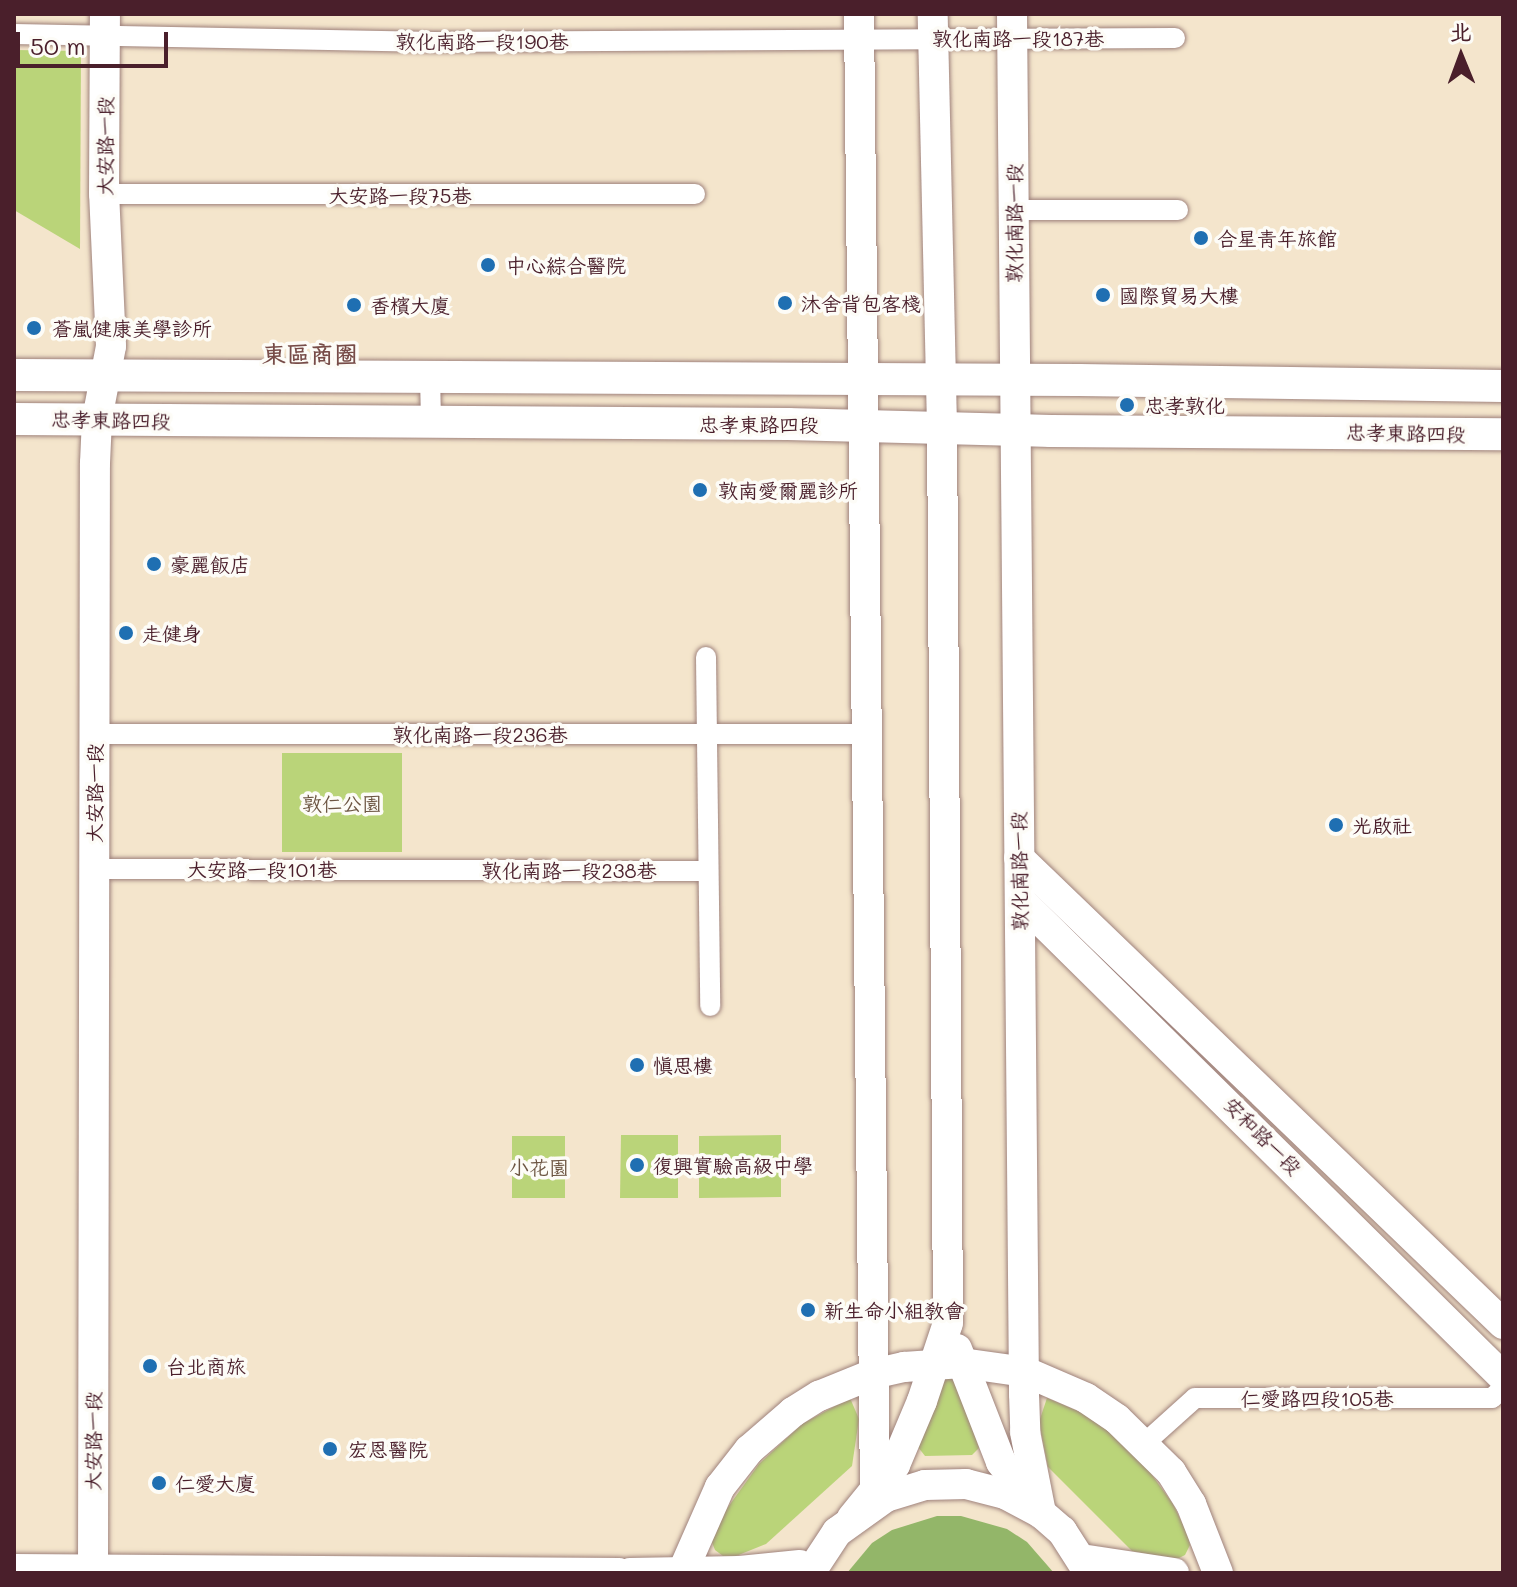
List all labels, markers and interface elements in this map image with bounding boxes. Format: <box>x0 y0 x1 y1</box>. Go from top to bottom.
scale bar <box>20 16 172 66</box>
north arrow <box>1421 16 1501 96</box>
text: 北 <box>1449 17 1472 46</box>
street label: 敦化南路一段187巷 <box>932 26 1104 50</box>
street label: 敦化南路一段190巷 <box>395 29 569 53</box>
text: 50 m <box>30 30 86 61</box>
street label: 大安路一段 <box>93 96 117 196</box>
street label: 敦化南路一段 <box>1002 163 1026 283</box>
street label: 大安路一段75巷 <box>329 183 471 207</box>
place label: 合星青年旅館 <box>1217 226 1337 250</box>
marker: 合星青年旅館 <box>1192 229 1210 247</box>
place label: 中心綜合醫院 <box>506 253 626 277</box>
marker: 中心綜合醫院 <box>477 254 499 276</box>
place label: 國際貿易大樓 <box>1119 283 1239 307</box>
marker: 國際貿易大樓 <box>1094 286 1112 304</box>
place label: 沐舍背包客棧 <box>801 291 921 315</box>
place label: 香檳大廈 <box>370 293 450 317</box>
marker: 沐舍背包客棧 <box>776 294 794 312</box>
marker: 香檳大廈 <box>345 296 363 314</box>
place label: 蒼嵐健康美學診所 <box>52 316 212 340</box>
marker: 蒼嵐健康美學診所 <box>23 317 45 339</box>
district label: 東區商圈 <box>262 340 358 368</box>
place label: 忠孝敦化 <box>1145 393 1225 417</box>
marker: 忠孝敦化 <box>1116 394 1138 416</box>
street label: 忠孝東路四段 <box>51 407 171 433</box>
street label: 忠孝東路四段 <box>699 412 819 436</box>
street label: 忠孝東路四段 <box>1346 420 1466 446</box>
place label: 敦南愛爾麗診所 <box>718 478 858 502</box>
marker: 敦南愛爾麗診所 <box>689 479 711 501</box>
place label: 豪麗飯店 <box>170 552 250 576</box>
marker: 豪麗飯店 <box>145 555 163 573</box>
place label: 走健身 <box>142 621 202 645</box>
marker: 走健身 <box>117 624 135 642</box>
street label: 敦化南路一段236巷 <box>393 722 567 746</box>
street label: 大安路一段 <box>82 743 106 843</box>
park label: 敦仁公園 <box>302 791 382 815</box>
street label: 敦化南路一段 <box>1006 811 1032 931</box>
place label: 光啟社 <box>1352 813 1412 837</box>
marker: 光啟社 <box>1327 816 1345 834</box>
street label: 大安路一段101巷 <box>187 857 337 881</box>
street label: 敦化南路一段238巷 <box>482 858 656 882</box>
place label: 慎思樓 <box>653 1053 713 1077</box>
marker: 慎思樓 <box>628 1056 646 1074</box>
street label: 安和路一段 <box>1219 1092 1307 1180</box>
place label: 復興實驗高級中學 <box>653 1153 813 1177</box>
park label: 小花園 <box>509 1155 569 1179</box>
marker: 復興實驗高級中學 <box>628 1156 646 1174</box>
place label: 新生命小組教會 <box>824 1298 964 1322</box>
marker: 新生命小組教會 <box>799 1301 817 1319</box>
place label: 台北商旅 <box>166 1354 246 1378</box>
marker: 台北商旅 <box>141 1357 159 1375</box>
street label: 仁愛路四段105巷 <box>1241 1386 1393 1410</box>
street label: 大安路一段 <box>81 1391 105 1491</box>
place label: 宏恩醫院 <box>348 1437 428 1461</box>
marker: 宏恩醫院 <box>319 1438 341 1460</box>
place label: 仁愛大廈 <box>175 1471 255 1495</box>
marker: 仁愛大廈 <box>150 1474 168 1492</box>

